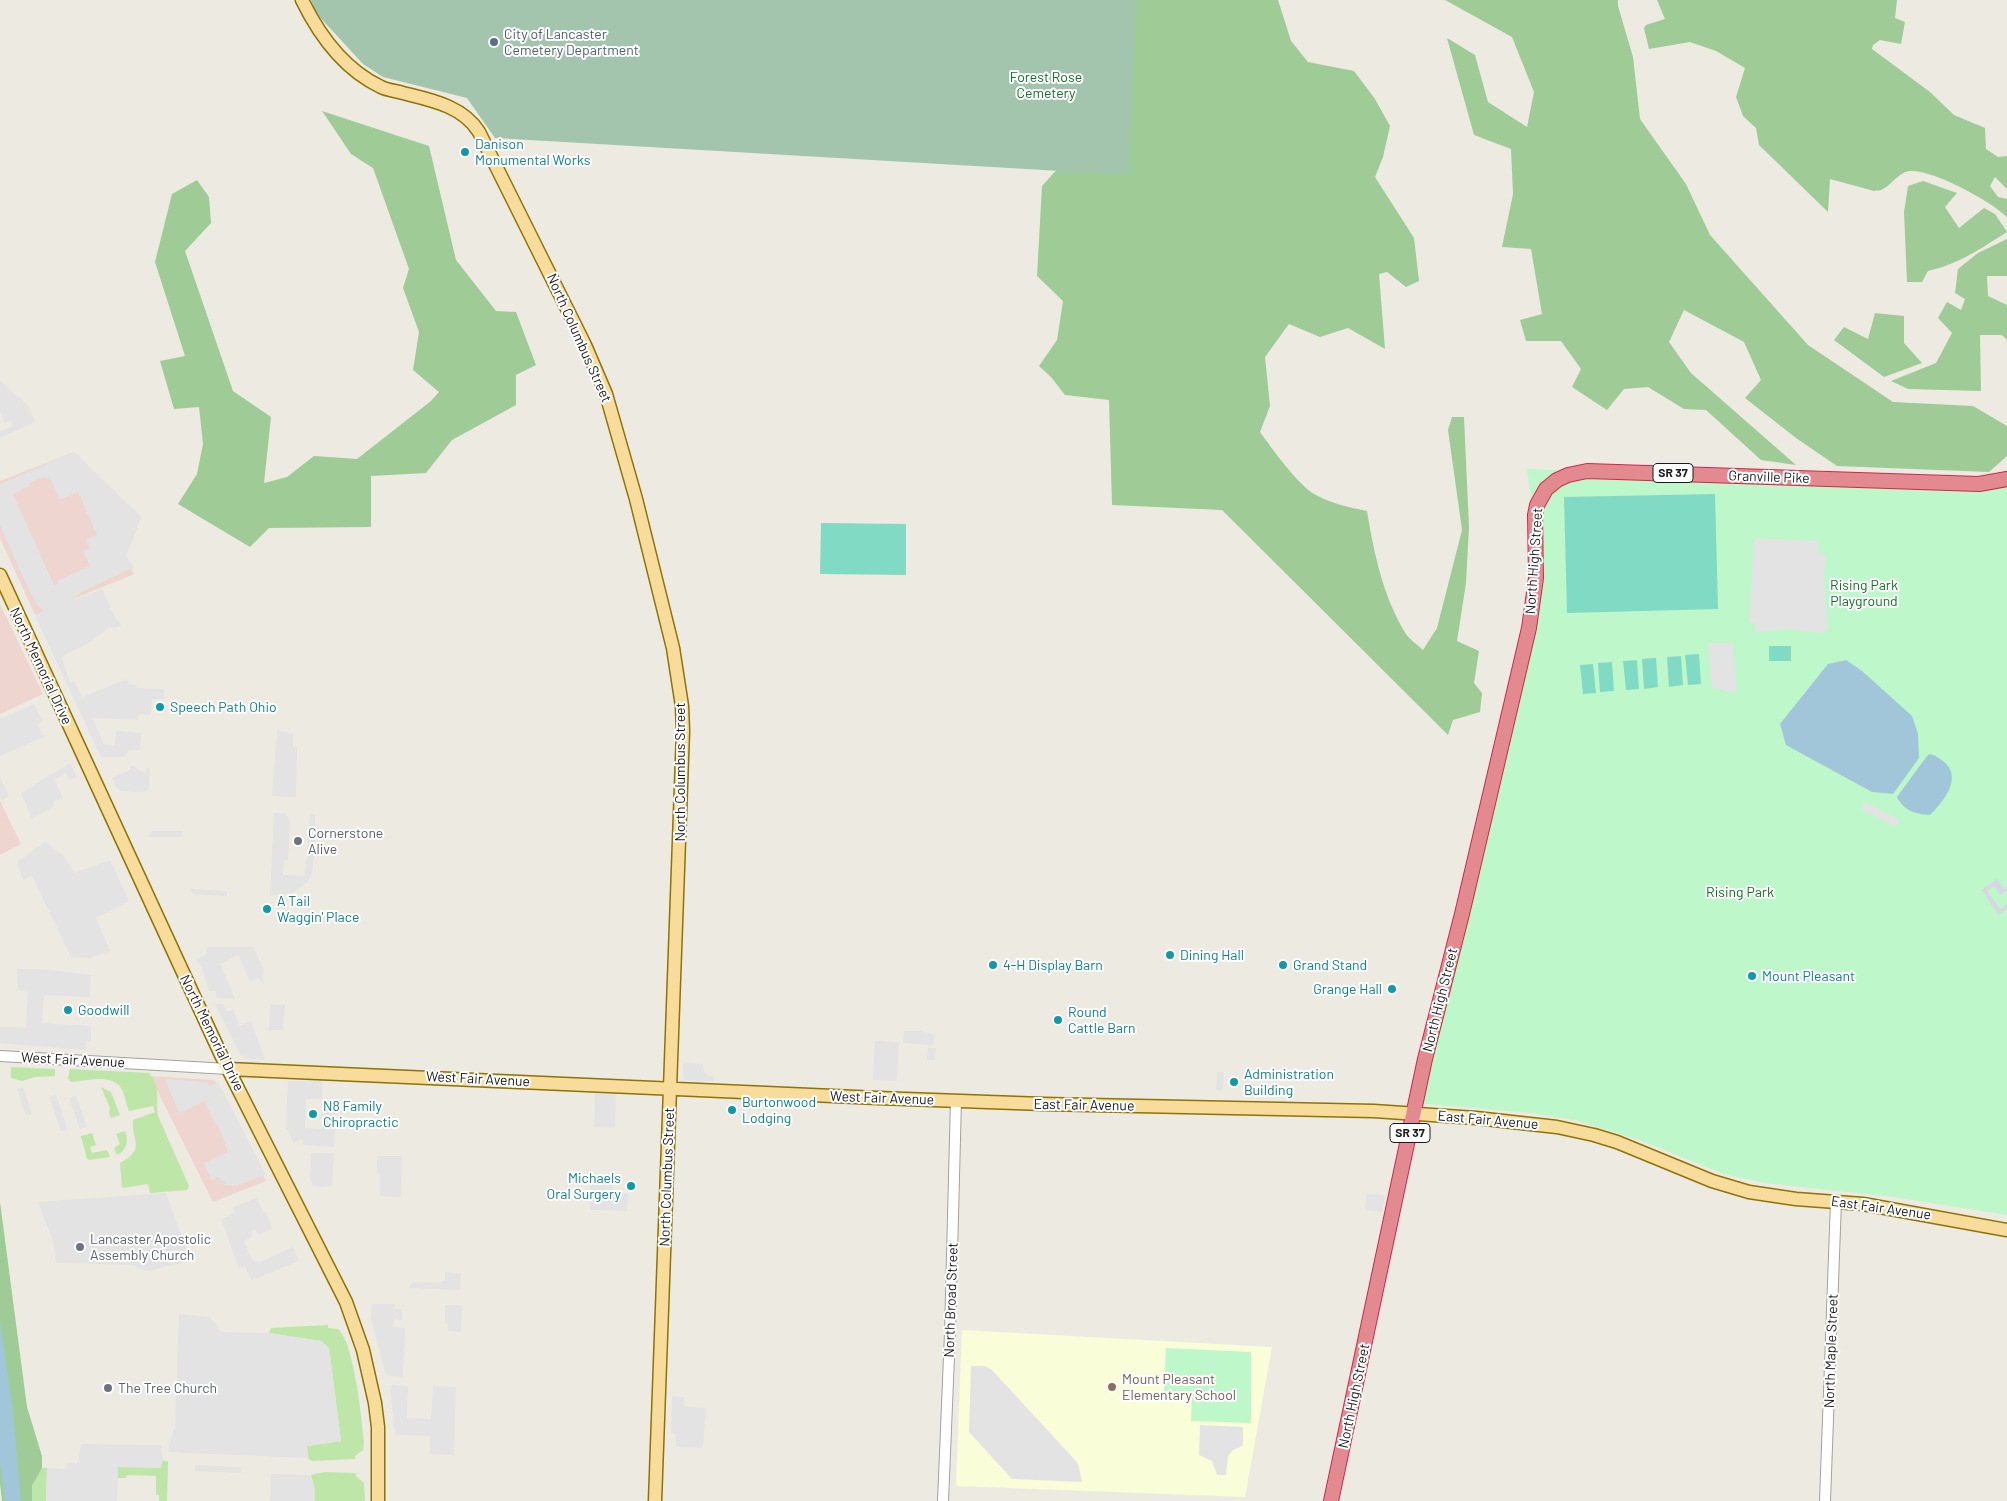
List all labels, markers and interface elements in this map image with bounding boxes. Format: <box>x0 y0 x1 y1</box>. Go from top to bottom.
place label: City of Lancaster Cemetery Department <box>504 26 639 58</box>
marker: City of Lancaster Cemetery Department <box>488 36 500 48</box>
park label: Forest Rose Cemetery <box>1010 69 1082 102</box>
place label: Danison Monumental Works <box>475 136 590 168</box>
marker: Danison Monumental Works <box>459 146 471 158</box>
street label: North Columbus Street <box>543 271 615 405</box>
road number: SR 37 <box>1653 463 1693 482</box>
street label: Granville Pike <box>1728 467 1810 487</box>
street label: North High Street <box>1522 507 1546 615</box>
park label: Rising Park Playground <box>1830 577 1898 610</box>
street label: North Memorial Drive <box>6 605 76 727</box>
place label: Speech Path Ohio <box>170 699 277 715</box>
marker: Speech Path Ohio <box>154 701 166 713</box>
street label: North Columbus Street <box>672 702 688 842</box>
place label: Cornerstone Alive <box>308 825 383 858</box>
marker: Cornerstone Alive <box>292 835 304 847</box>
park label: Rising Park <box>1706 884 1774 900</box>
place label: A Tail Waggin' Place <box>277 893 359 926</box>
marker: A Tail Waggin' Place <box>261 903 273 915</box>
street label: North High Street <box>1419 946 1461 1054</box>
place label: Dining Hall <box>1180 947 1244 963</box>
marker: Dining Hall <box>1164 949 1176 961</box>
place label: 4-H Display Barn <box>1003 957 1103 973</box>
place label: Grand Stand <box>1293 957 1367 973</box>
marker: 4-H Display Barn <box>987 959 999 971</box>
marker: Grand Stand <box>1277 959 1289 971</box>
place label: Mount Pleasant <box>1762 968 1855 984</box>
marker: Mount Pleasant <box>1746 970 1758 982</box>
street label: North Memorial Drive <box>177 972 247 1094</box>
place label: Grange Hall <box>1313 981 1382 997</box>
marker: Grange Hall <box>1386 983 1398 995</box>
place label: Goodwill <box>78 1002 130 1018</box>
marker: Goodwill <box>62 1004 74 1016</box>
place label: Round Cattle Barn <box>1068 1004 1136 1036</box>
marker: Round Cattle Barn <box>1052 1014 1064 1026</box>
street label: West Fair Avenue <box>21 1049 125 1071</box>
place label: Administration Building <box>1244 1066 1334 1098</box>
street label: West Fair Avenue <box>426 1068 530 1090</box>
marker: Administration Building <box>1228 1076 1240 1088</box>
street label: West Fair Avenue <box>830 1088 934 1108</box>
place label: Burtonwood Lodging <box>742 1094 816 1126</box>
street label: East Fair Avenue <box>1033 1096 1135 1114</box>
place label: N8 Family Chiropractic <box>323 1098 398 1130</box>
marker: Burtonwood Lodging <box>726 1104 738 1116</box>
street label: North Columbus Street <box>656 1107 678 1247</box>
street label: East Fair Avenue <box>1437 1107 1539 1133</box>
marker: N8 Family Chiropractic <box>307 1108 319 1120</box>
road number: SR 37 <box>1390 1124 1430 1142</box>
place label: Michaels Oral Surgery <box>547 1170 621 1202</box>
marker: Michaels Oral Surgery <box>625 1180 637 1192</box>
street label: East Fair Avenue <box>1830 1193 1932 1223</box>
place label: Lancaster Apostolic Assembly Church <box>90 1231 211 1264</box>
marker: Lancaster Apostolic Assembly Church <box>74 1241 86 1253</box>
street label: North Broad Street <box>941 1242 961 1358</box>
street label: North Maple Street <box>1821 1294 1841 1408</box>
street label: North High Street <box>1335 1342 1373 1450</box>
place label: Mount Pleasant Elementary School <box>1122 1371 1236 1404</box>
place label: The Tree Church <box>118 1380 217 1396</box>
marker: Mount Pleasant Elementary School <box>1106 1381 1118 1393</box>
marker: The Tree Church <box>102 1382 114 1394</box>

